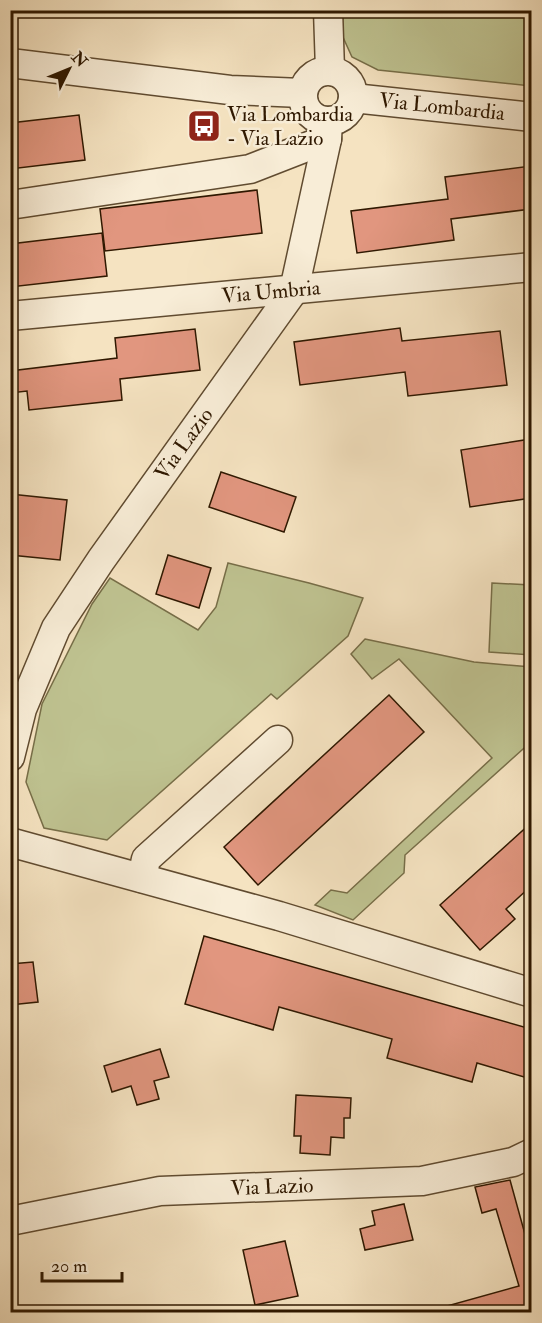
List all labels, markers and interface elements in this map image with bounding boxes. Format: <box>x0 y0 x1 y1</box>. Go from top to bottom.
north arrow <box>39 39 99 99</box>
text: N <box>66 47 92 72</box>
street label: Via Lombardia <box>378 87 507 127</box>
place label: Via Lombardia - Via Lazio <box>227 101 354 152</box>
bus stop icon: Via Lombardia - Via Lazio <box>186 108 222 144</box>
street label: Via Umbria <box>221 274 322 310</box>
street label: Via Lazio <box>149 402 219 486</box>
street label: Via Lazio <box>230 1172 314 1202</box>
scale bar <box>42 1245 122 1283</box>
text: 20 m <box>51 1255 87 1278</box>

